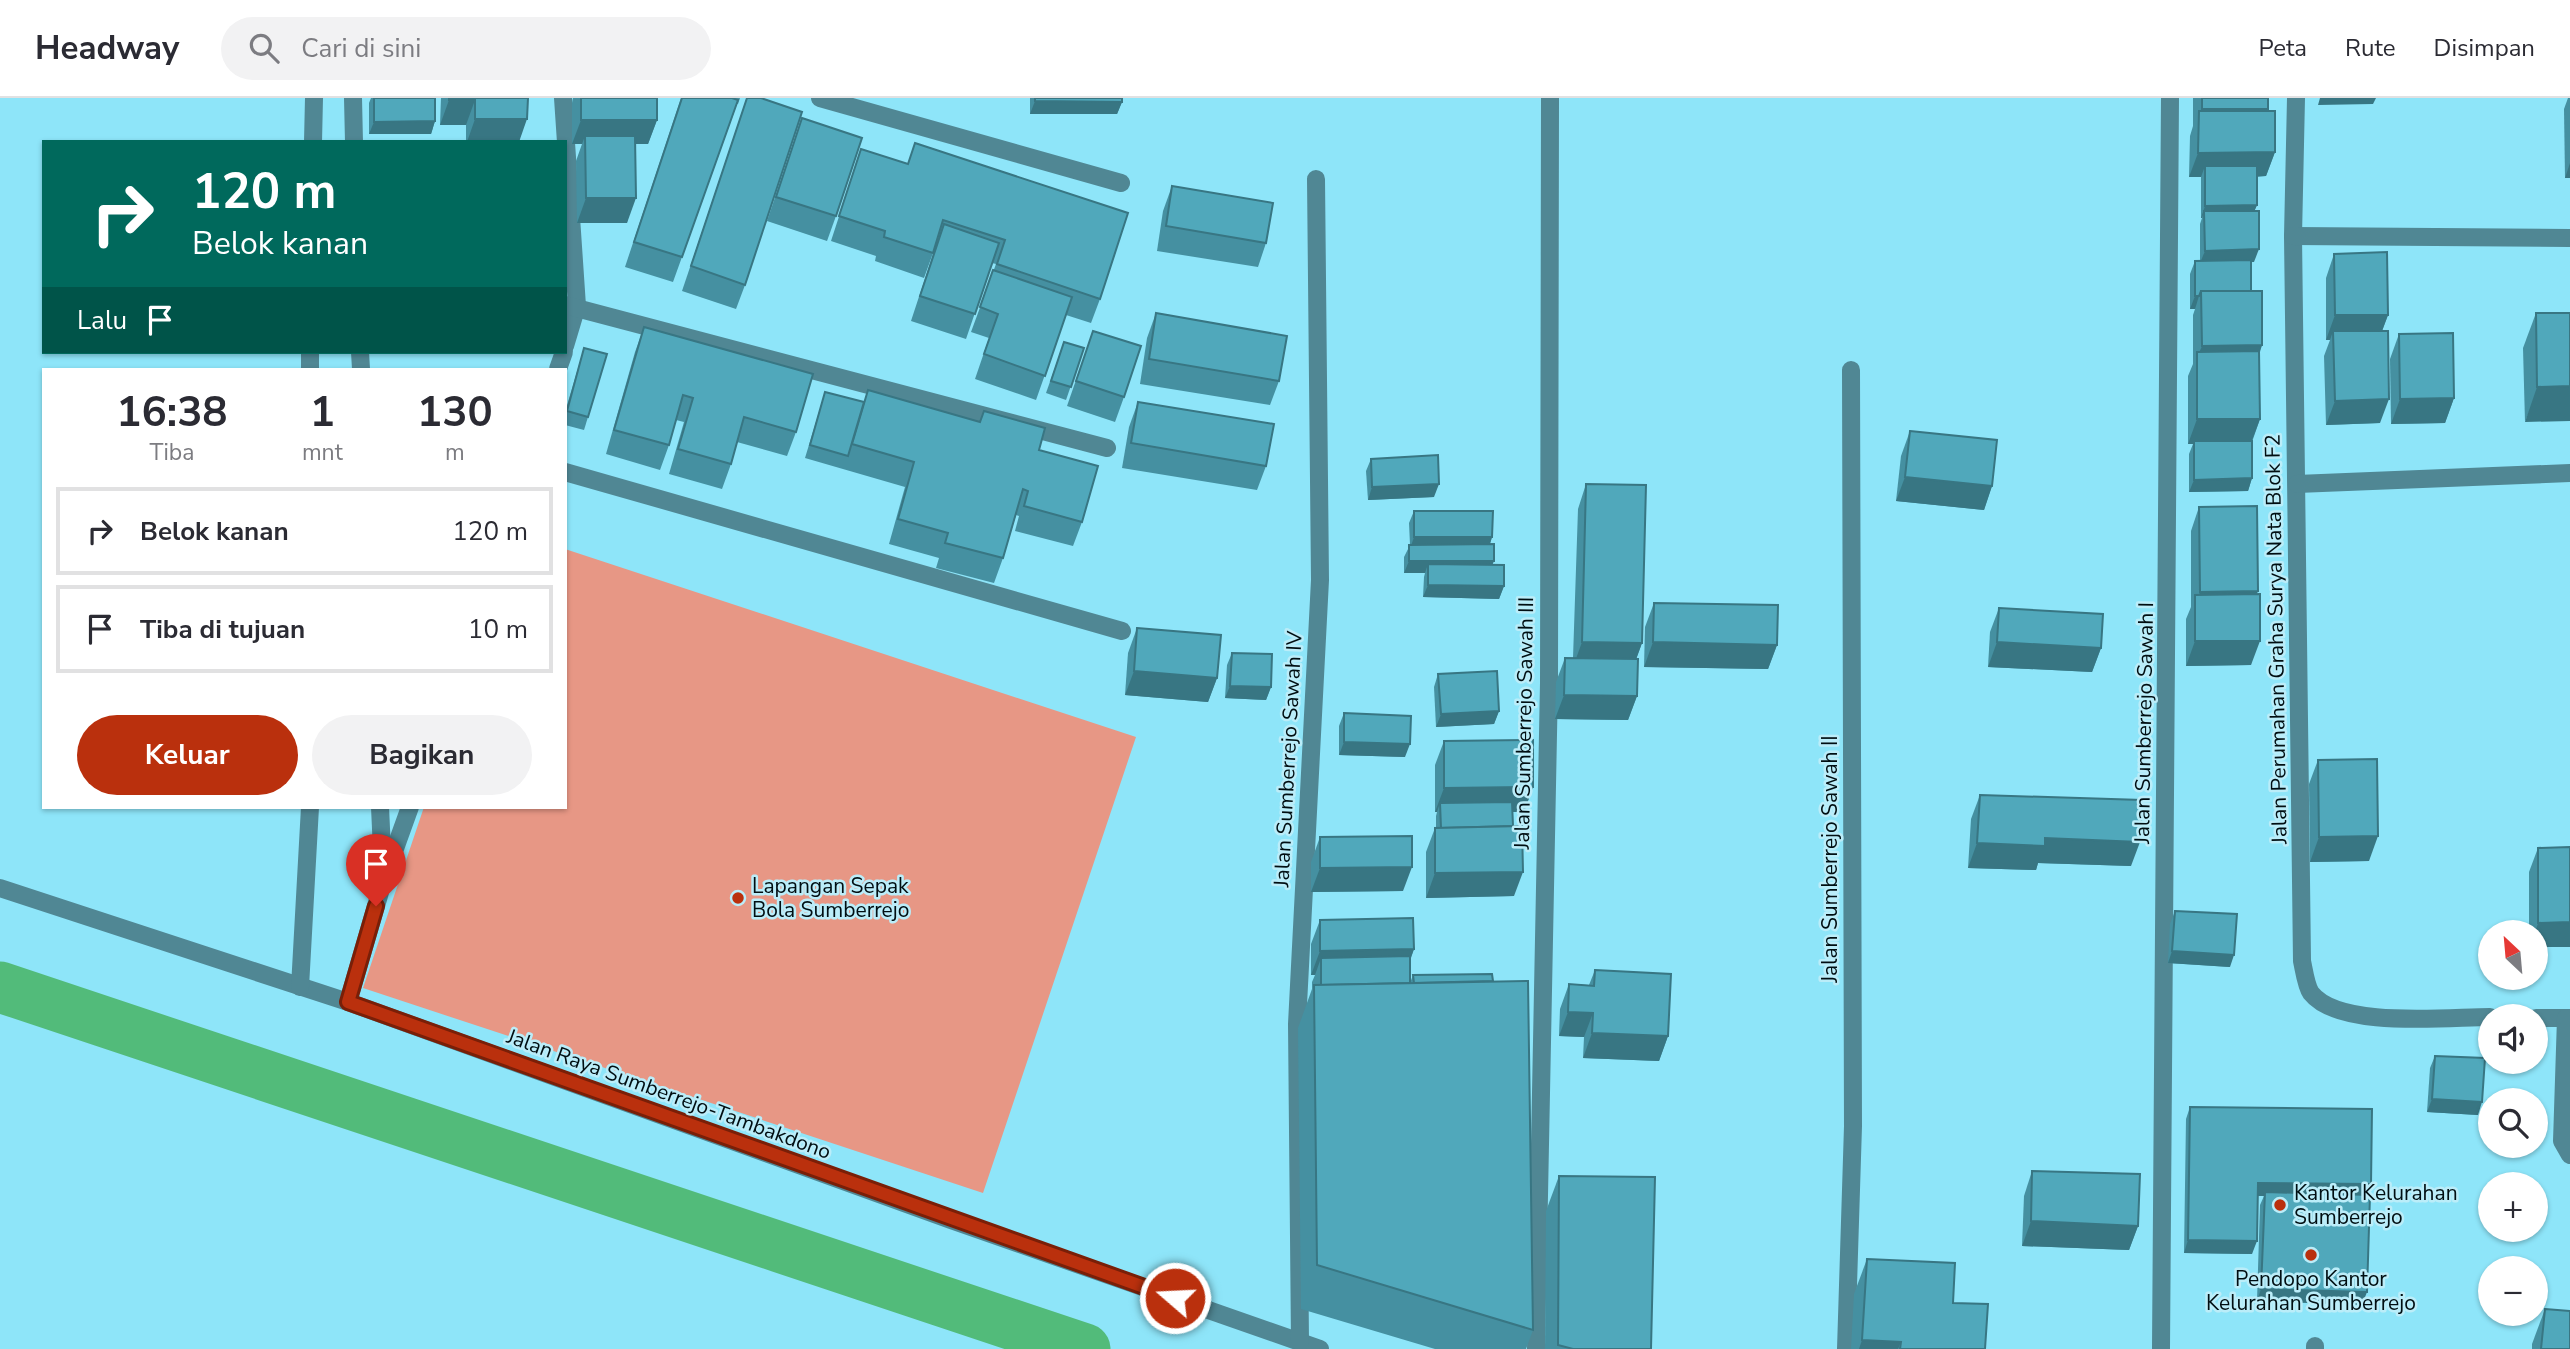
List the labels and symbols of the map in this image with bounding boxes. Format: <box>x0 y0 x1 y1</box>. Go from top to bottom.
street label: Jalan Perumahan Graha Surya Nata Blok F2 <box>2258 434 2294 845</box>
street label: Jalan Sumberrejo Sawah III <box>1508 596 1540 851</box>
street label: Jalan Sumberrejo Sawah I <box>2128 602 2160 845</box>
street label: Jalan Sumberrejo Sawah IV <box>1267 630 1309 889</box>
street label: Jalan Sumberrejo Sawah II <box>1816 735 1844 984</box>
pin <box>346 834 406 906</box>
place label: Lapangan Sepak Bola Sumberrejo <box>752 872 909 924</box>
marker: Lapangan Sepak Bola Sumberrejo <box>730 890 746 906</box>
north arrow <box>2478 920 2548 990</box>
street label: Jalan Raya Sumberrejo-Tambakdono <box>502 1022 835 1166</box>
place label: Kantor Kelurahan Sumberrejo <box>2294 1179 2458 1231</box>
marker: Kantor Kelurahan Sumberrejo <box>2272 1197 2288 1213</box>
marker: Pendopo Kantor Kelurahan Sumberrejo <box>2303 1247 2319 1263</box>
position arrow <box>1138 1261 1212 1335</box>
place label: Pendopo Kantor Kelurahan Sumberrejo <box>2206 1265 2416 1317</box>

